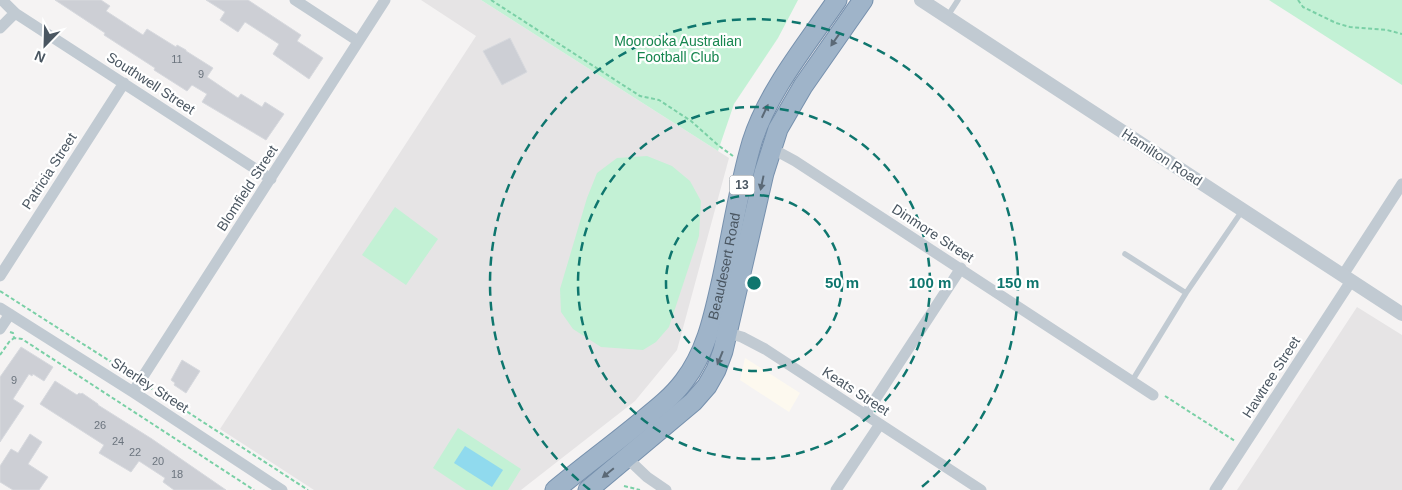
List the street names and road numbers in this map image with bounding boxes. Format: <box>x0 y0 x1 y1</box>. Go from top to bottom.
street label: Southwell Street <box>104 49 198 118</box>
street label: Hamilton Road <box>1119 125 1205 189</box>
street label: Patricia Street <box>18 130 80 212</box>
street label: Blomfield Street <box>213 142 281 234</box>
road number: 13 <box>730 176 754 194</box>
street label: Dinmore Street <box>889 201 977 265</box>
street label: Beaudesert Road <box>705 211 743 321</box>
street label: Hawtree Street <box>1239 333 1303 421</box>
street label: Sherley Street <box>108 354 192 416</box>
street label: Keats Street <box>819 363 893 419</box>

